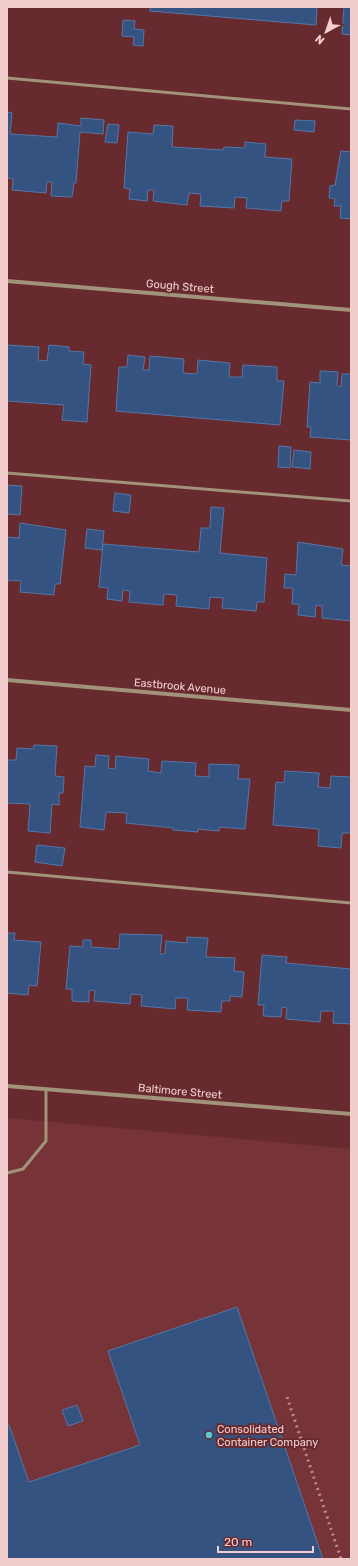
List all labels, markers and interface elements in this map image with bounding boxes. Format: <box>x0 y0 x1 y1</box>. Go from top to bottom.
north arrow <box>306 12 346 52</box>
text: N <box>313 32 327 47</box>
street label: Gough Street <box>145 277 215 296</box>
street label: Eastbrook Avenue <box>133 676 227 697</box>
street label: Baltimore Street <box>138 1081 223 1102</box>
place label: Consolidated Container Company <box>217 1423 318 1449</box>
marker: Consolidated Container Company <box>204 1430 214 1440</box>
scale bar <box>218 1528 313 1554</box>
text: 20 m <box>224 1535 252 1549</box>

